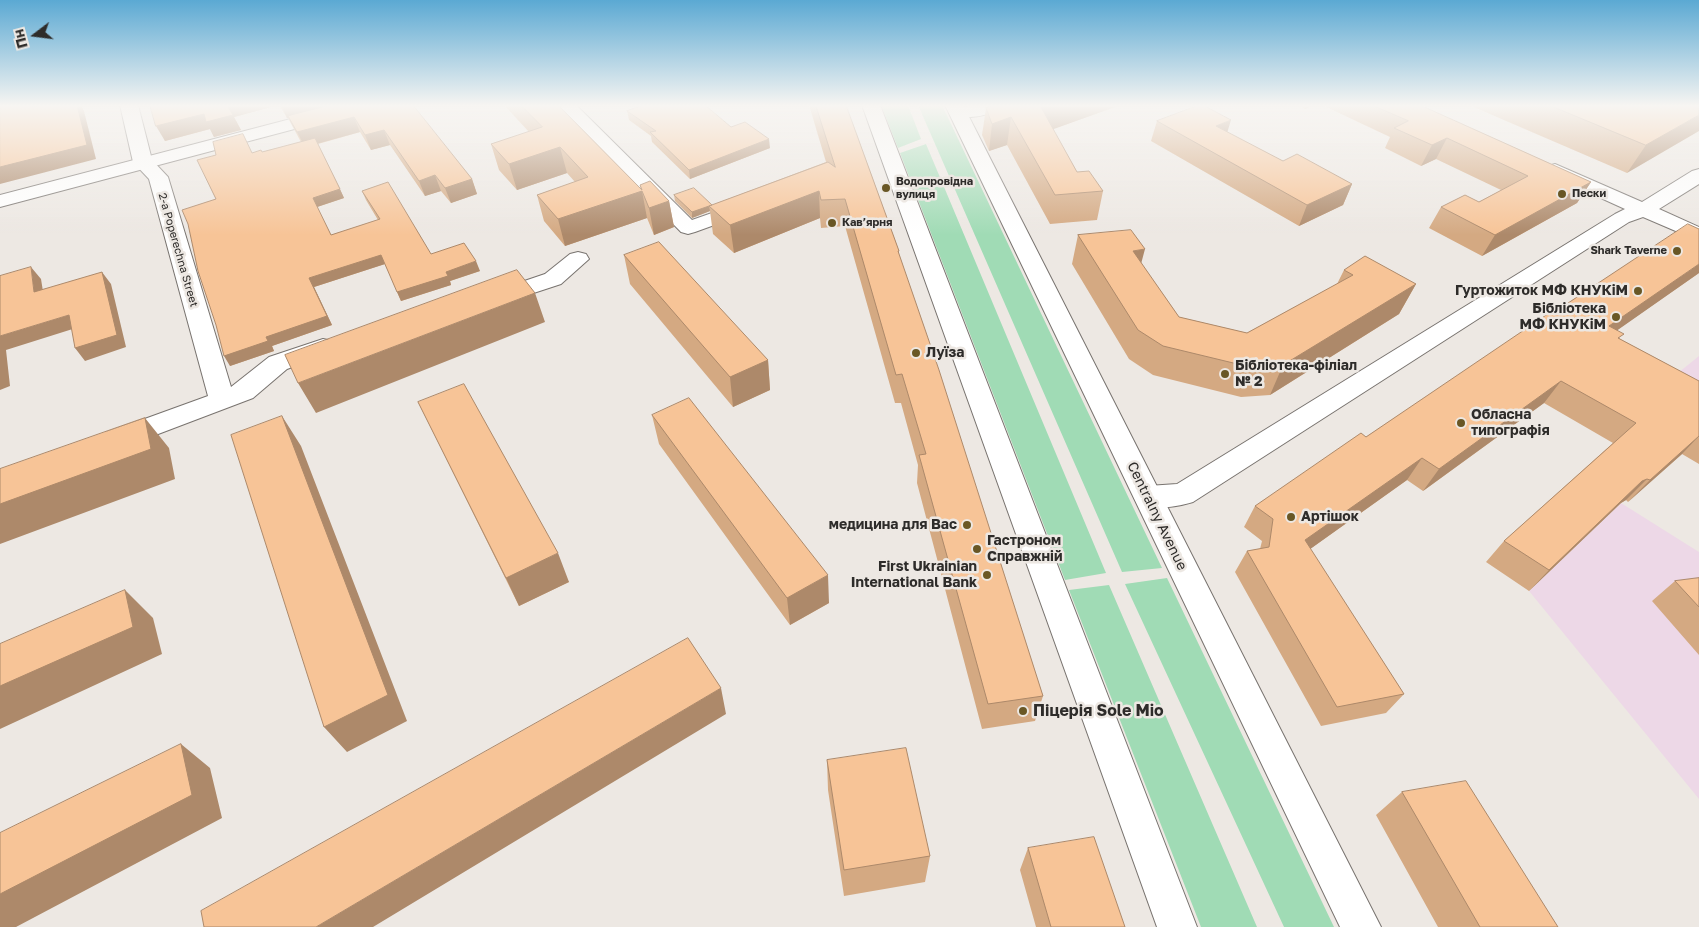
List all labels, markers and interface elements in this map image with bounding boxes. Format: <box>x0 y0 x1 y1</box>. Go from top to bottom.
north arrow <box>10 10 60 60</box>
text: Пн <box>9 28 31 50</box>
place label: Водопровідна вулиця <box>896 175 973 201</box>
marker: Водопровідна вулиця <box>880 182 892 194</box>
place label: Пески <box>1572 187 1606 201</box>
marker: Пески <box>1556 188 1568 200</box>
street label: 2-a Poperechna Street <box>155 191 201 309</box>
place label: Кав’ярня <box>842 216 892 230</box>
marker: Кав’ярня <box>826 217 838 229</box>
place label: Shark Taverne <box>1590 244 1667 258</box>
marker: Shark Taverne <box>1671 245 1683 257</box>
place label: Гуртожиток МФ КНУКіМ <box>1455 283 1628 299</box>
marker: Гуртожиток МФ КНУКіМ <box>1632 285 1644 297</box>
place label: Бібліотека МФ КНУКіМ <box>1520 301 1606 334</box>
marker: Бібліотека МФ КНУКіМ <box>1610 311 1622 323</box>
place label: Луїза <box>926 345 964 361</box>
marker: Луїза <box>910 347 922 359</box>
place label: Бібліотека-філіал № 2 <box>1235 358 1357 391</box>
marker: Бібліотека-філіал № 2 <box>1219 368 1231 380</box>
place label: Обласна типографія <box>1471 407 1550 440</box>
marker: Обласна типографія <box>1455 417 1467 429</box>
street label: Centralny Avenue <box>1123 459 1191 573</box>
place label: Артішок <box>1301 509 1359 525</box>
marker: Артішок <box>1285 511 1297 523</box>
place label: медицина для Вас <box>829 517 957 533</box>
marker: медицина для Вас <box>961 519 973 531</box>
place label: Гастроном Справжній <box>987 533 1062 566</box>
marker: Гастроном Справжній <box>971 543 983 555</box>
place label: First Ukrainian International Bank <box>851 559 977 592</box>
marker: First Ukrainian International Bank <box>981 569 993 581</box>
place label: Піцерія Sole Mio <box>1033 701 1164 721</box>
marker: Піцерія Sole Mio <box>1017 705 1029 717</box>

